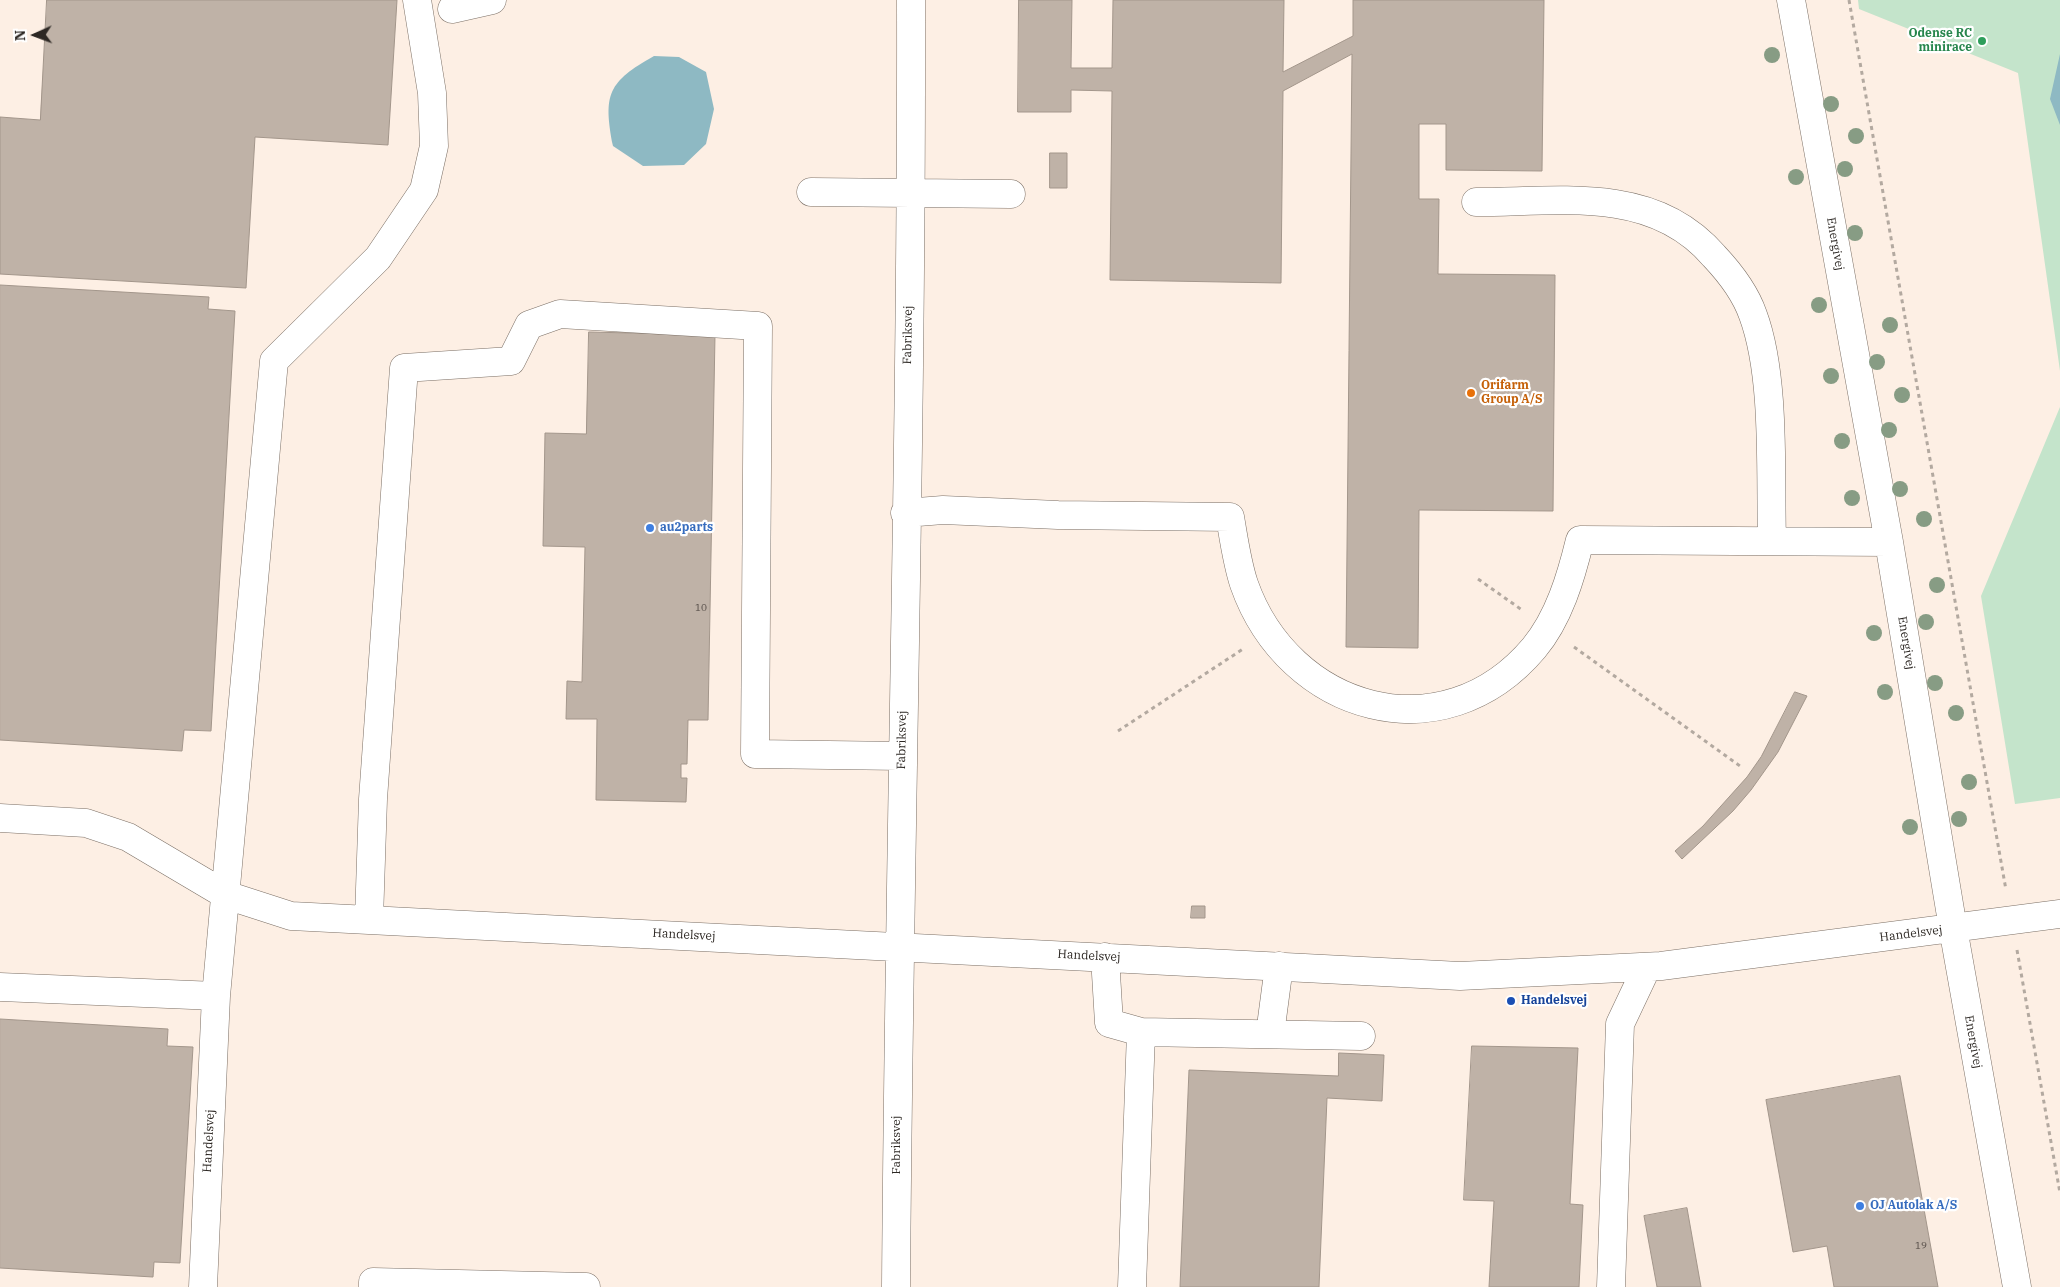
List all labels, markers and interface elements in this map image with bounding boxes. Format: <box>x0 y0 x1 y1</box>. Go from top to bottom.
north arrow <box>10 10 60 60</box>
place label: Odense RC minirace <box>1908 27 1972 55</box>
text: N <box>11 30 29 41</box>
marker: Odense RC minirace <box>1976 35 1988 47</box>
street label: Energivej <box>1823 216 1847 272</box>
street label: Fabriksvej <box>900 305 916 365</box>
place label: Orifarm Group A/S <box>1481 379 1543 407</box>
marker: Orifarm Group A/S <box>1465 387 1477 399</box>
place label: au2parts <box>660 521 713 535</box>
marker: au2parts <box>644 522 656 534</box>
house number: 10 <box>695 602 707 614</box>
street label: Energivej <box>1895 615 1917 671</box>
street label: Fabriksvej <box>894 710 910 770</box>
street label: Handelsvej <box>1879 923 1943 945</box>
street label: Handelsvej <box>652 926 716 944</box>
street label: Handelsvej <box>1057 947 1121 965</box>
place label: Handelsvej <box>1521 994 1587 1008</box>
marker: Handelsvej <box>1505 995 1517 1007</box>
street label: Energivej <box>1961 1014 1985 1070</box>
street label: Handelsvej <box>200 1109 218 1173</box>
street label: Fabriksvej <box>890 1116 904 1174</box>
place label: OJ Autolak A/S <box>1870 1199 1957 1213</box>
marker: OJ Autolak A/S <box>1854 1200 1866 1212</box>
house number: 19 <box>1915 1240 1927 1252</box>

